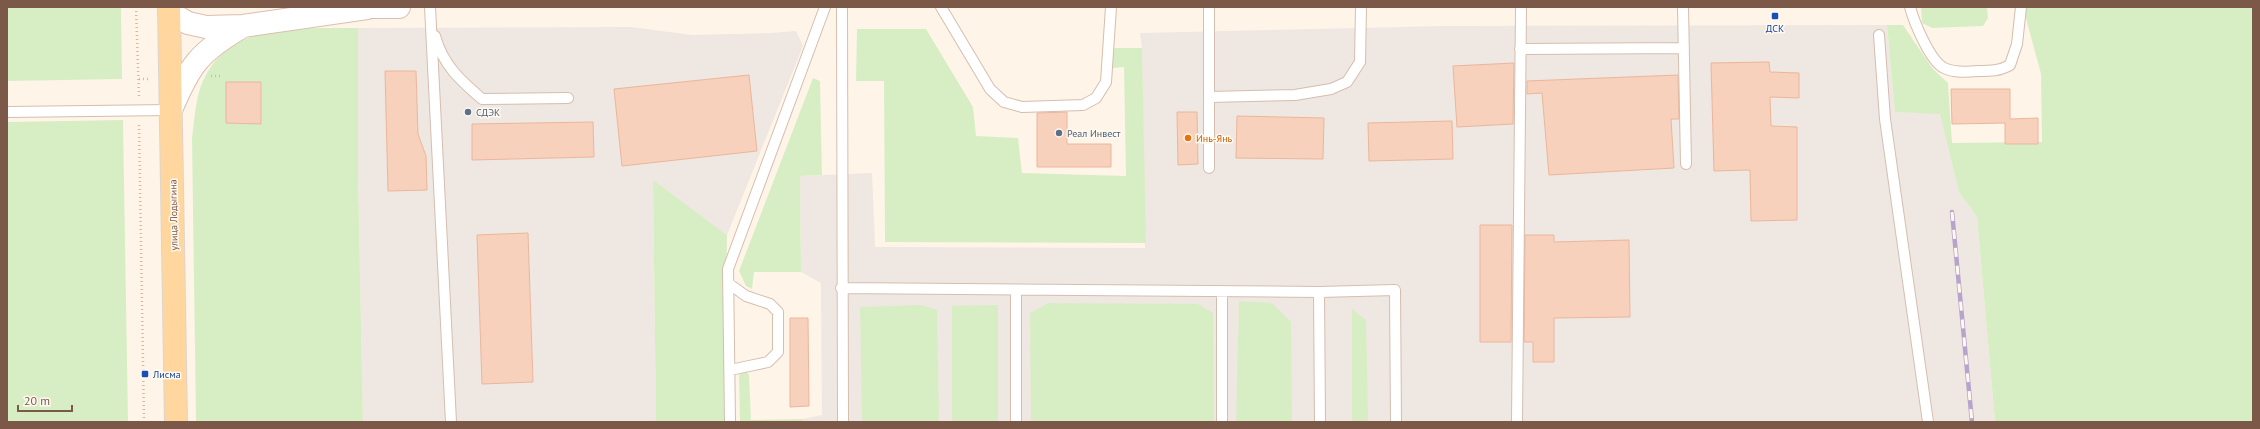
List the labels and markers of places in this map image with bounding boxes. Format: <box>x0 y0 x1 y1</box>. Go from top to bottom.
marker: ДСК <box>1770 11 1780 21</box>
place label: ДСК <box>1766 22 1784 35</box>
place label: СДЭК <box>476 106 500 119</box>
marker: СДЭК <box>463 107 473 117</box>
place label: Реал Инвест <box>1067 127 1120 140</box>
marker: Реал Инвест <box>1054 128 1064 138</box>
place label: Инь-Янь <box>1196 132 1233 145</box>
marker: Инь-Янь <box>1183 133 1193 143</box>
place label: Лисма <box>152 368 181 381</box>
marker: Лисма <box>140 369 150 379</box>

